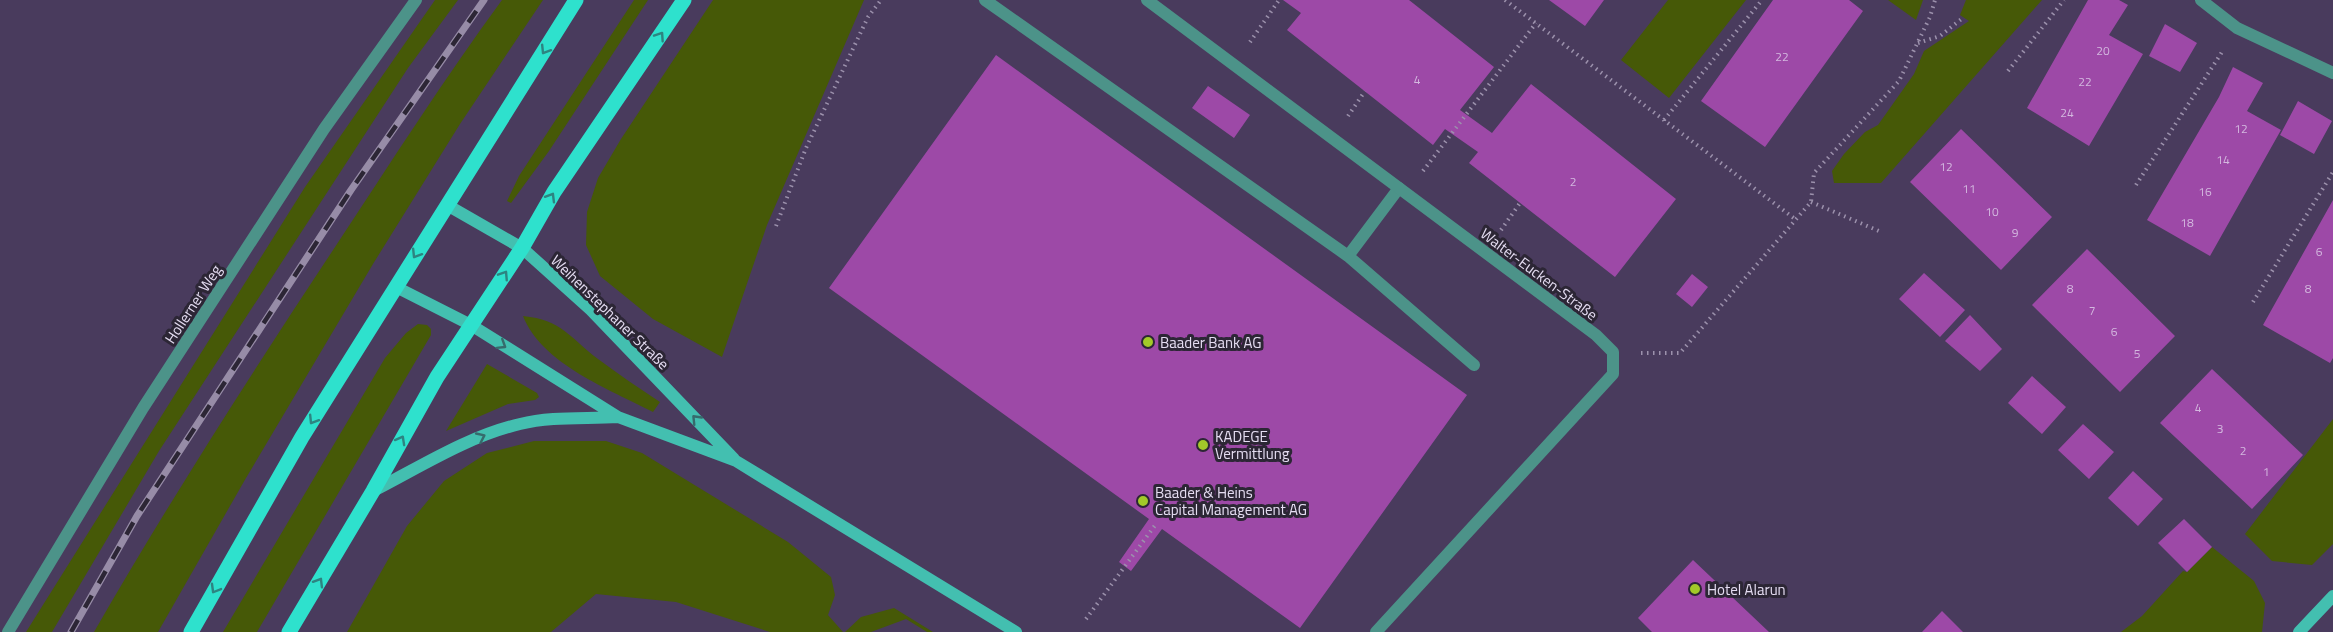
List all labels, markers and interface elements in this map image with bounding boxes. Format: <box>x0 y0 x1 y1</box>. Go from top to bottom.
one-way arrow <box>653 31 664 42</box>
house number: 20 <box>2096 41 2110 60</box>
one-way arrow <box>541 44 553 54</box>
house number: 22 <box>1775 47 1789 66</box>
house number: 4 <box>1414 70 1421 89</box>
house number: 22 <box>2078 72 2092 91</box>
house number: 24 <box>2060 103 2074 122</box>
house number: 12 <box>2234 119 2248 138</box>
house number: 14 <box>2216 150 2230 169</box>
house number: 12 <box>1939 157 1953 176</box>
house number: 2 <box>1570 172 1576 191</box>
house number: 11 <box>1962 179 1976 198</box>
house number: 16 <box>2198 182 2212 201</box>
one-way arrow <box>544 193 556 203</box>
house number: 10 <box>1985 202 1999 221</box>
house number: 18 <box>2180 213 2194 232</box>
street label: Walter-Eucken-Straße <box>1476 222 1602 326</box>
house number: 9 <box>2012 223 2019 242</box>
house number: 6 <box>2316 242 2323 261</box>
one-way arrow <box>412 248 424 258</box>
street label: Weihenstephaner Straße <box>546 249 674 375</box>
street label: Hollerner Weg <box>159 260 227 348</box>
one-way arrow <box>497 270 508 281</box>
house number: 8 <box>2067 279 2074 298</box>
house number: 8 <box>2305 279 2312 298</box>
house number: 7 <box>2089 301 2095 320</box>
house number: 6 <box>2111 322 2118 341</box>
place label: Baader Bank AG <box>1160 331 1262 354</box>
marker: Baader Bank AG <box>1141 335 1155 349</box>
one-way arrow <box>496 337 507 348</box>
house number: 5 <box>2134 344 2141 363</box>
house number: 4 <box>2195 398 2202 417</box>
one-way arrow <box>308 414 320 424</box>
one-way arrow <box>692 415 703 426</box>
house number: 3 <box>2217 419 2223 438</box>
place label: KADEGE Vermittlung <box>1215 425 1290 465</box>
one-way arrow <box>475 432 486 444</box>
one-way arrow <box>394 436 405 446</box>
marker: KADEGE Vermittlung <box>1196 438 1210 452</box>
house number: 2 <box>2240 441 2246 460</box>
house number: 1 <box>2263 462 2269 481</box>
place label: Baader & Heins Capital Management AG <box>1155 481 1307 521</box>
marker: Baader & Heins Capital Management AG <box>1136 494 1150 508</box>
one-way arrow <box>312 578 323 588</box>
place label: Hotel Alarun <box>1707 578 1786 601</box>
one-way arrow <box>211 582 222 593</box>
marker: Hotel Alarun <box>1688 582 1702 596</box>

